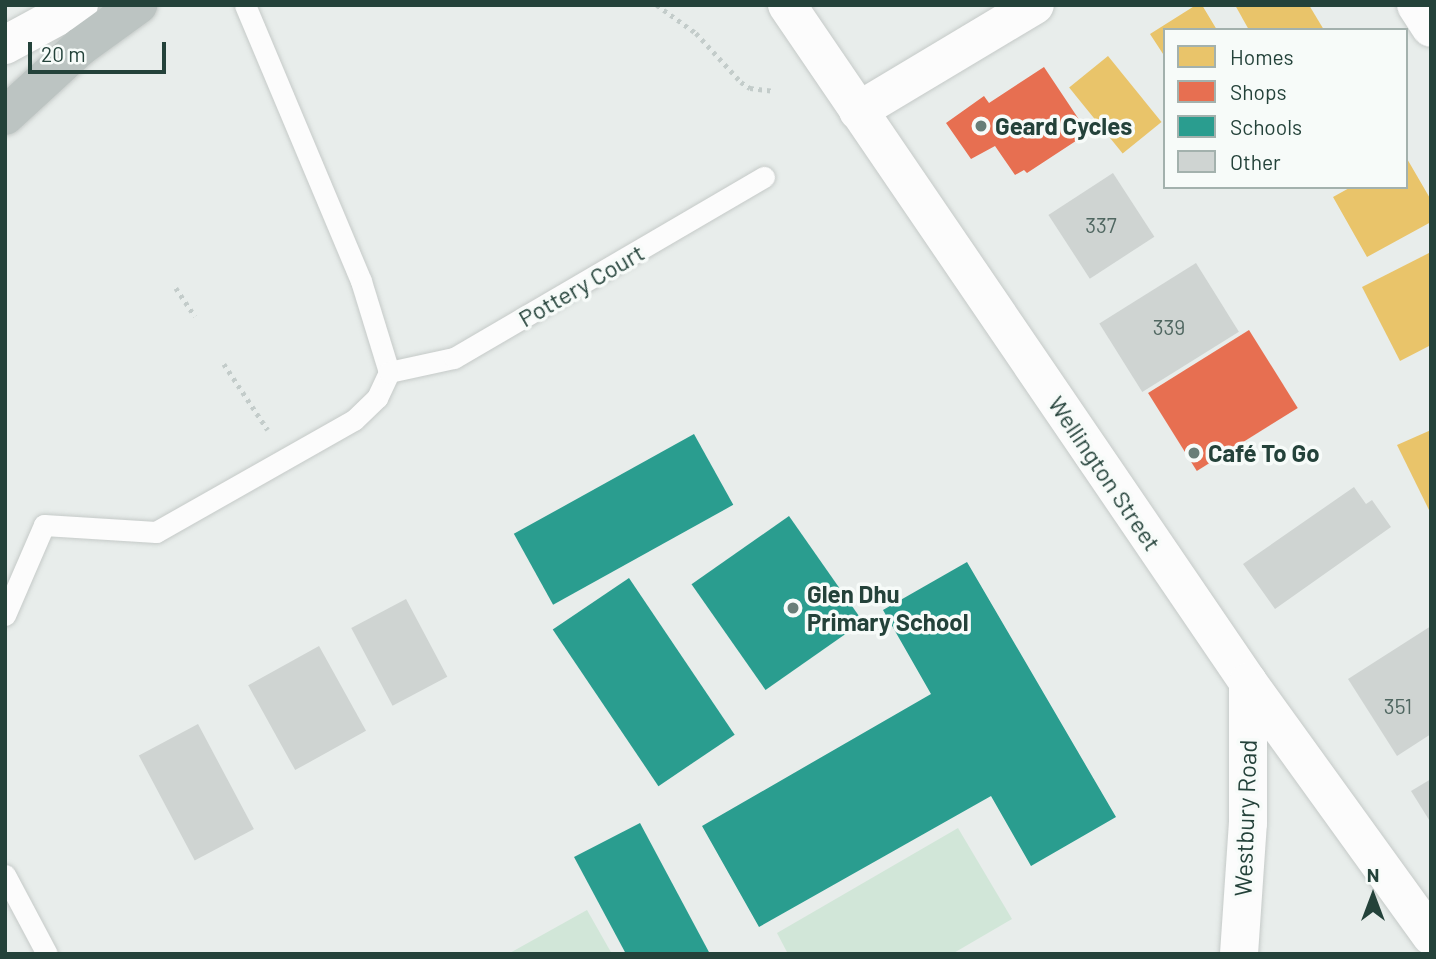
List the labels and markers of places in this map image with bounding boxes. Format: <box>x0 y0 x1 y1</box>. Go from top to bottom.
place label: Geard Cycles <box>995 112 1132 140</box>
marker: Geard Cycles <box>973 118 989 134</box>
place label: Café To Go <box>1208 439 1320 467</box>
marker: Café To Go <box>1186 445 1202 461</box>
place label: Glen Dhu Primary School <box>807 580 969 636</box>
marker: Glen Dhu Primary School <box>785 600 801 616</box>

